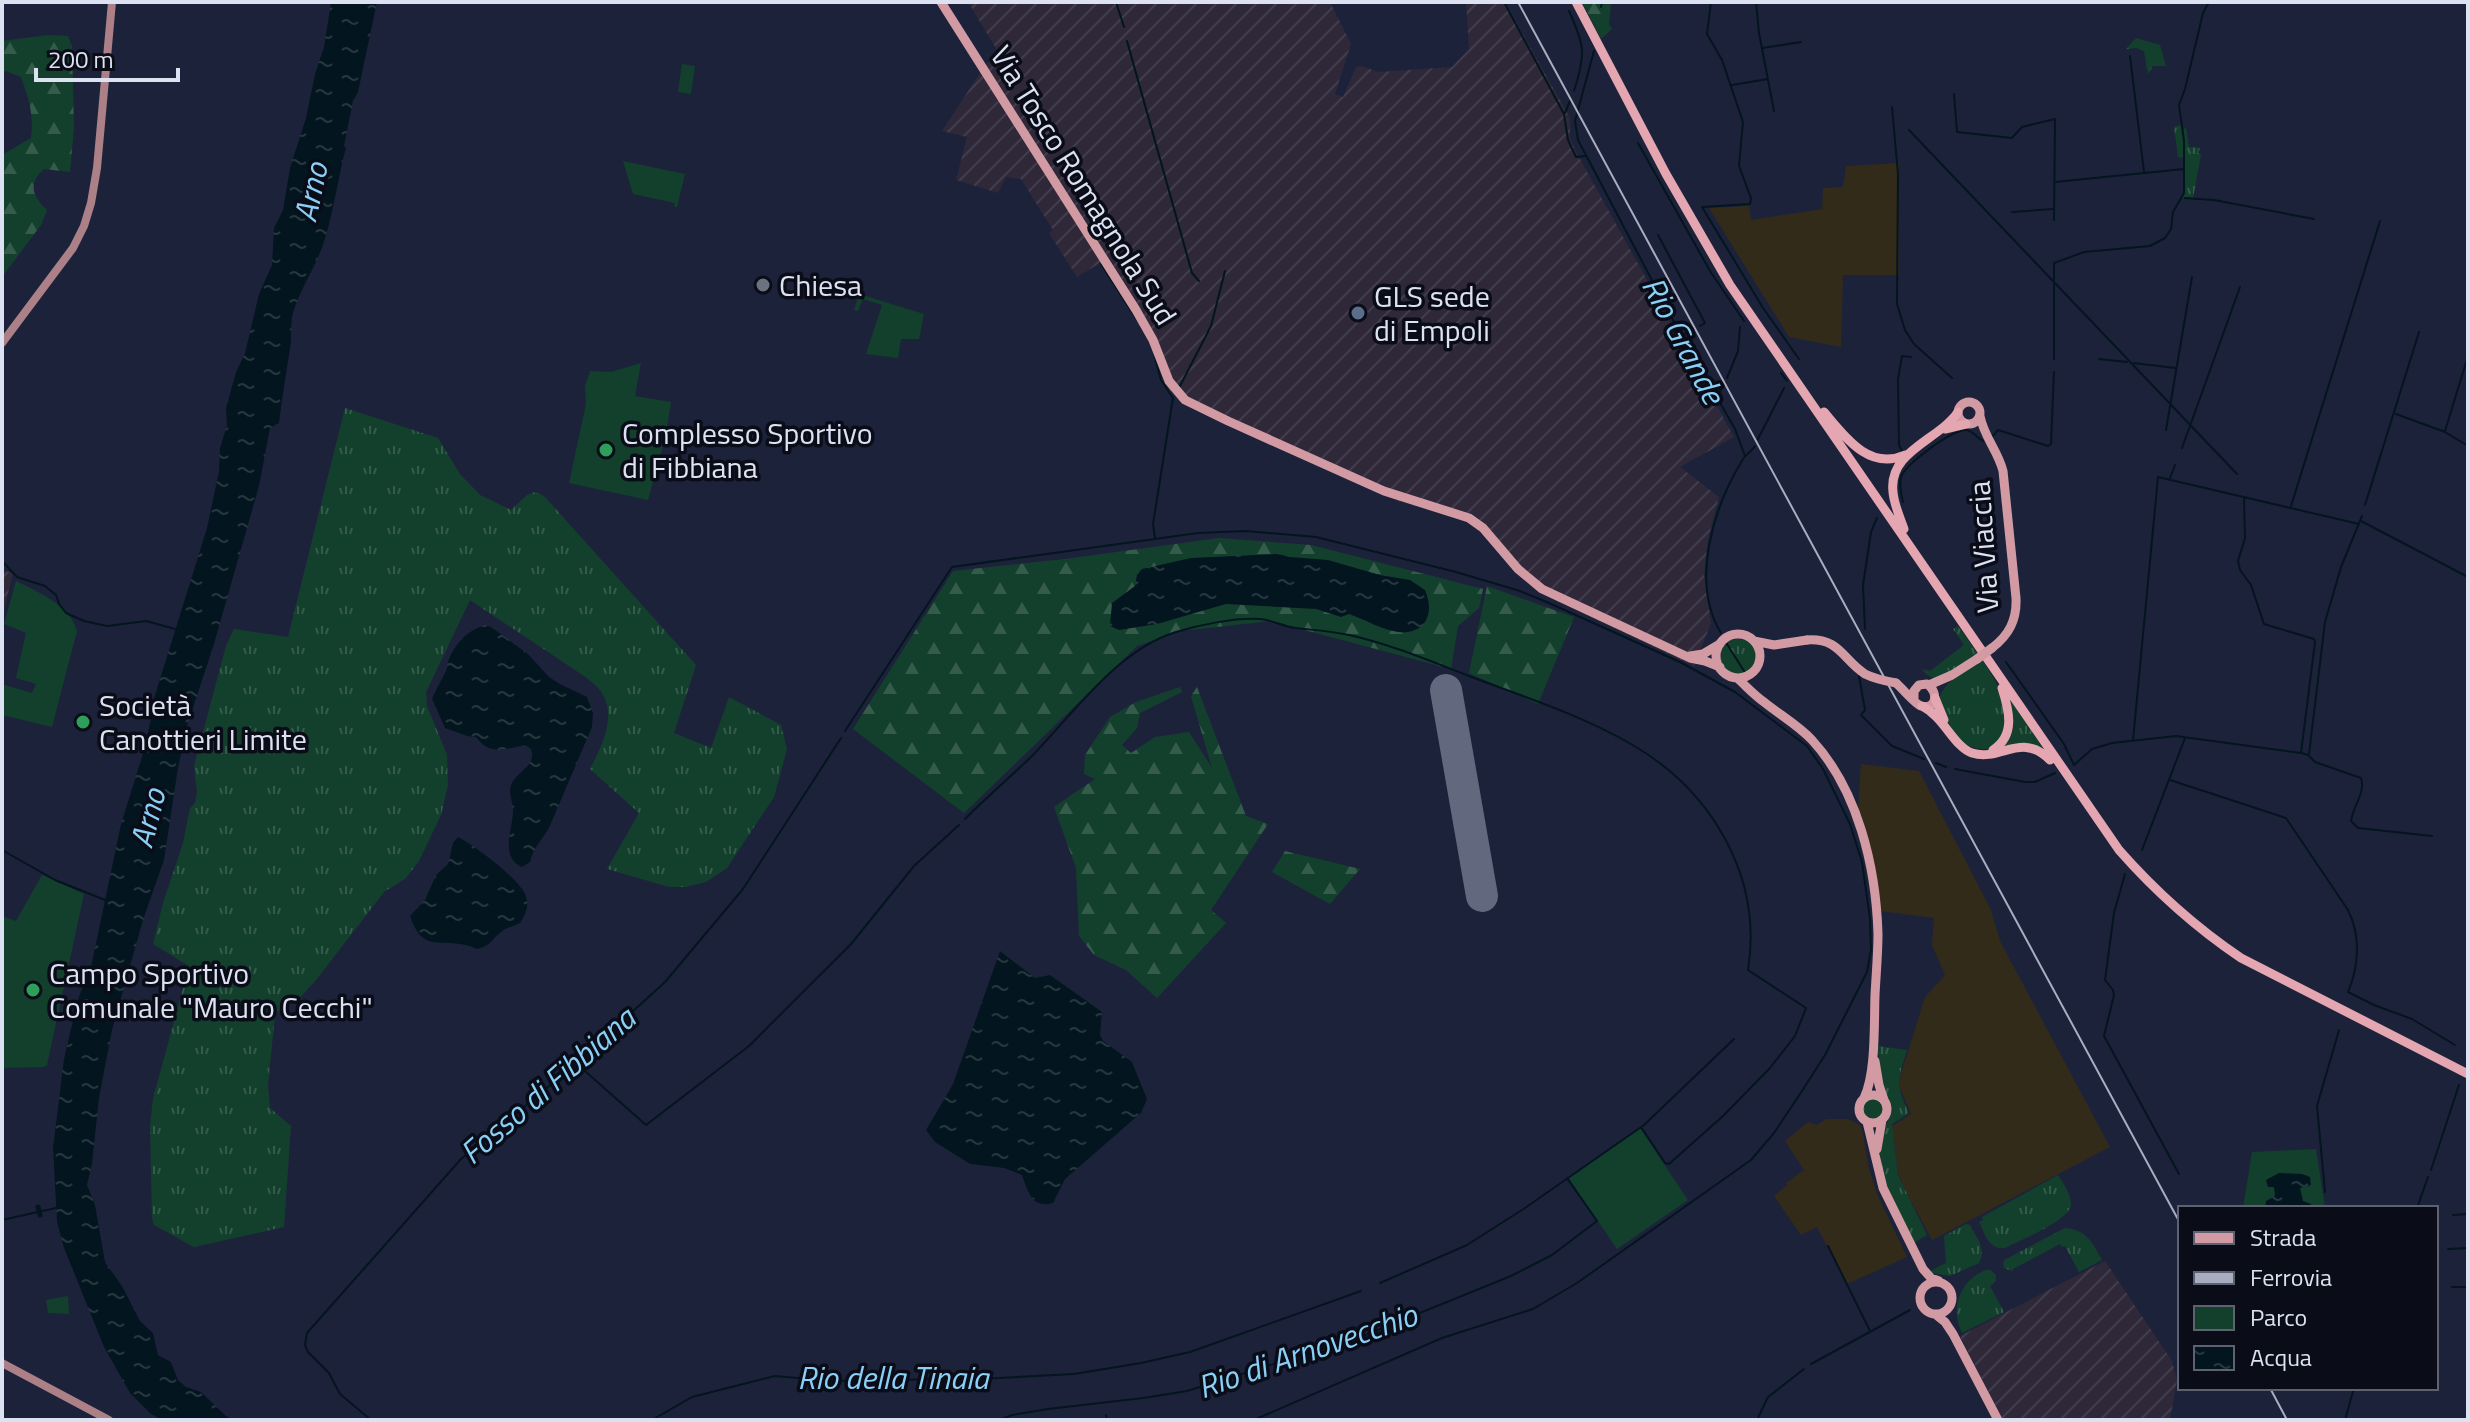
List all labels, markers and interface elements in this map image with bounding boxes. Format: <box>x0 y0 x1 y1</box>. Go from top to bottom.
scale bar <box>36 32 178 82</box>
street label: Via Tosco Romagnola Sud <box>979 36 1189 334</box>
text: 200 m <box>48 41 114 77</box>
water label: Arno <box>280 157 340 226</box>
place label: Chiesa <box>779 262 862 308</box>
water label: Rio Grande <box>1630 268 1739 414</box>
place label: GLS sede di Empoli <box>1374 273 1490 353</box>
marker: Chiesa <box>754 276 772 294</box>
marker: GLS sede di Empoli <box>1349 304 1367 322</box>
place label: Complesso Sportivo di Fibbiana <box>622 410 873 490</box>
marker: Complesso Sportivo di Fibbiana <box>597 441 615 459</box>
street label: Via Viaccia <box>1955 479 2011 615</box>
place label: Società Canottieri Limite <box>99 682 307 762</box>
marker: Società Canottieri Limite <box>74 713 92 731</box>
water label: Arno <box>117 782 178 853</box>
place label: Campo Sportivo Comunale "Mauro Cecchi" <box>49 950 373 1030</box>
marker: Campo Sportivo Comunale "Mauro Cecchi" <box>24 981 42 999</box>
water label: Fosso di Fibbiana <box>449 994 647 1175</box>
legend <box>2178 1206 2438 1390</box>
text: Strada <box>2250 1219 2316 1255</box>
text: Ferrovia <box>2250 1259 2332 1295</box>
water label: Rio di Arnovecchio <box>1191 1290 1424 1410</box>
text: Parco <box>2250 1299 2307 1335</box>
text: Acqua <box>2250 1339 2312 1375</box>
water label: Rio della Tinaia <box>797 1353 991 1401</box>

